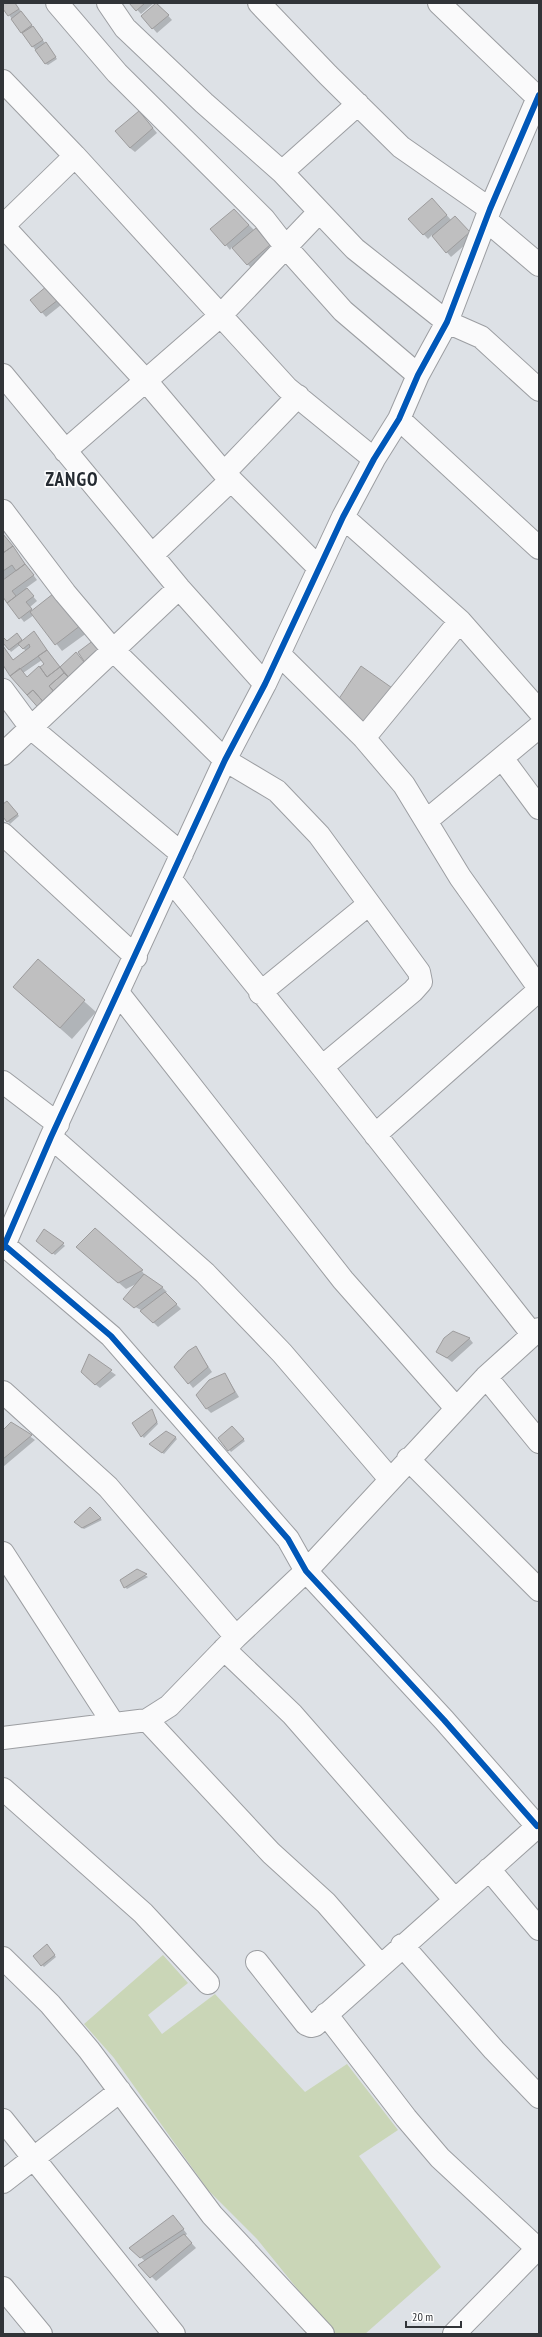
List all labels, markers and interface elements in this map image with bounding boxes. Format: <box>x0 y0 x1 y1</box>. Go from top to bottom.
district label: ZANGO <box>46 467 98 491</box>
scale bar <box>406 2303 461 2329</box>
text: 20 m <box>412 2309 433 2324</box>

